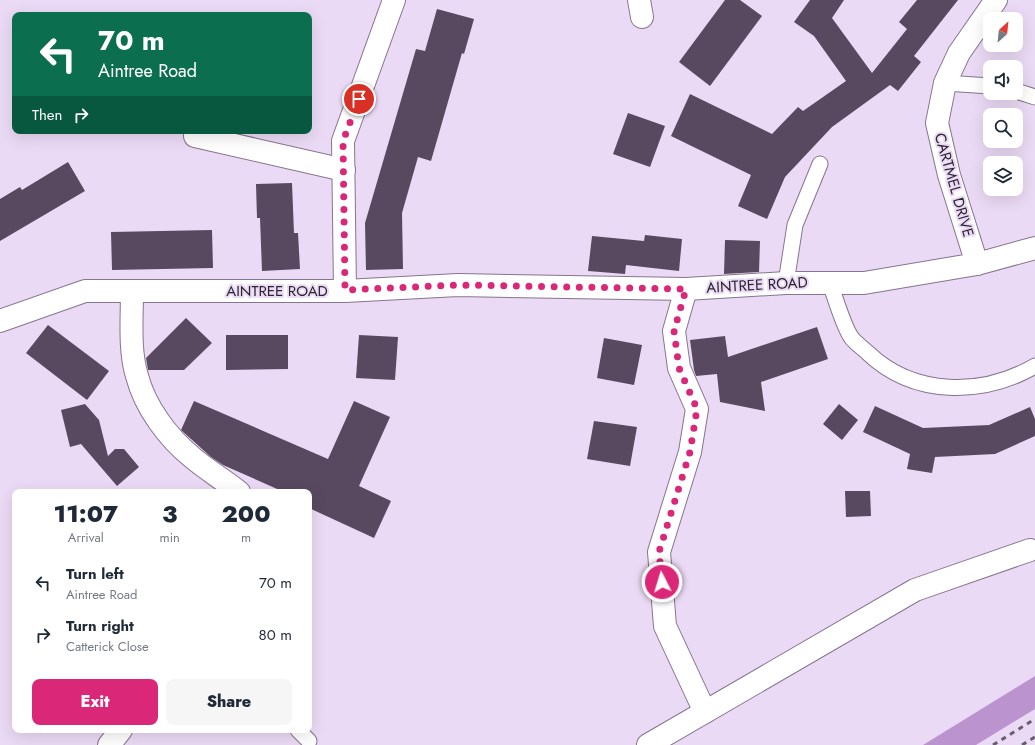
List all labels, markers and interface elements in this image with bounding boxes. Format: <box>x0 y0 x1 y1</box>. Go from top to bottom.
north arrow <box>983 12 1023 52</box>
map controls <box>983 12 1023 196</box>
text: 70 m <box>98 20 165 61</box>
icon: left <box>32 28 84 80</box>
text: Aintree Road <box>98 58 197 84</box>
button: sound <box>983 60 1023 100</box>
pin <box>342 82 376 116</box>
icon: arrive <box>348 88 370 110</box>
text: Then <box>32 104 62 126</box>
icon: right <box>70 104 92 126</box>
button: search <box>983 108 1023 148</box>
street label: CARTMEL DRIVE <box>929 130 979 240</box>
button: layers <box>983 156 1023 196</box>
street label: AINTREE ROAD <box>706 271 808 299</box>
street label: AINTREE ROAD <box>226 280 328 302</box>
text: 11:07 <box>54 496 118 531</box>
text: 3 <box>162 496 177 531</box>
text: 200 <box>221 496 270 531</box>
text: Arrival <box>68 528 104 547</box>
text: min <box>160 528 180 547</box>
text: m <box>241 528 251 547</box>
position arrow <box>641 561 683 603</box>
text: Turn left <box>66 563 124 585</box>
icon: left <box>32 572 54 594</box>
text: 70 m <box>259 572 292 594</box>
text: Aintree Road <box>66 585 138 604</box>
text: Turn right <box>66 615 134 637</box>
icon: right <box>32 624 54 646</box>
text: 80 m <box>259 624 292 646</box>
text: Catterick Close <box>66 637 149 656</box>
button: Exit <box>32 679 158 725</box>
button: Share <box>166 679 292 725</box>

